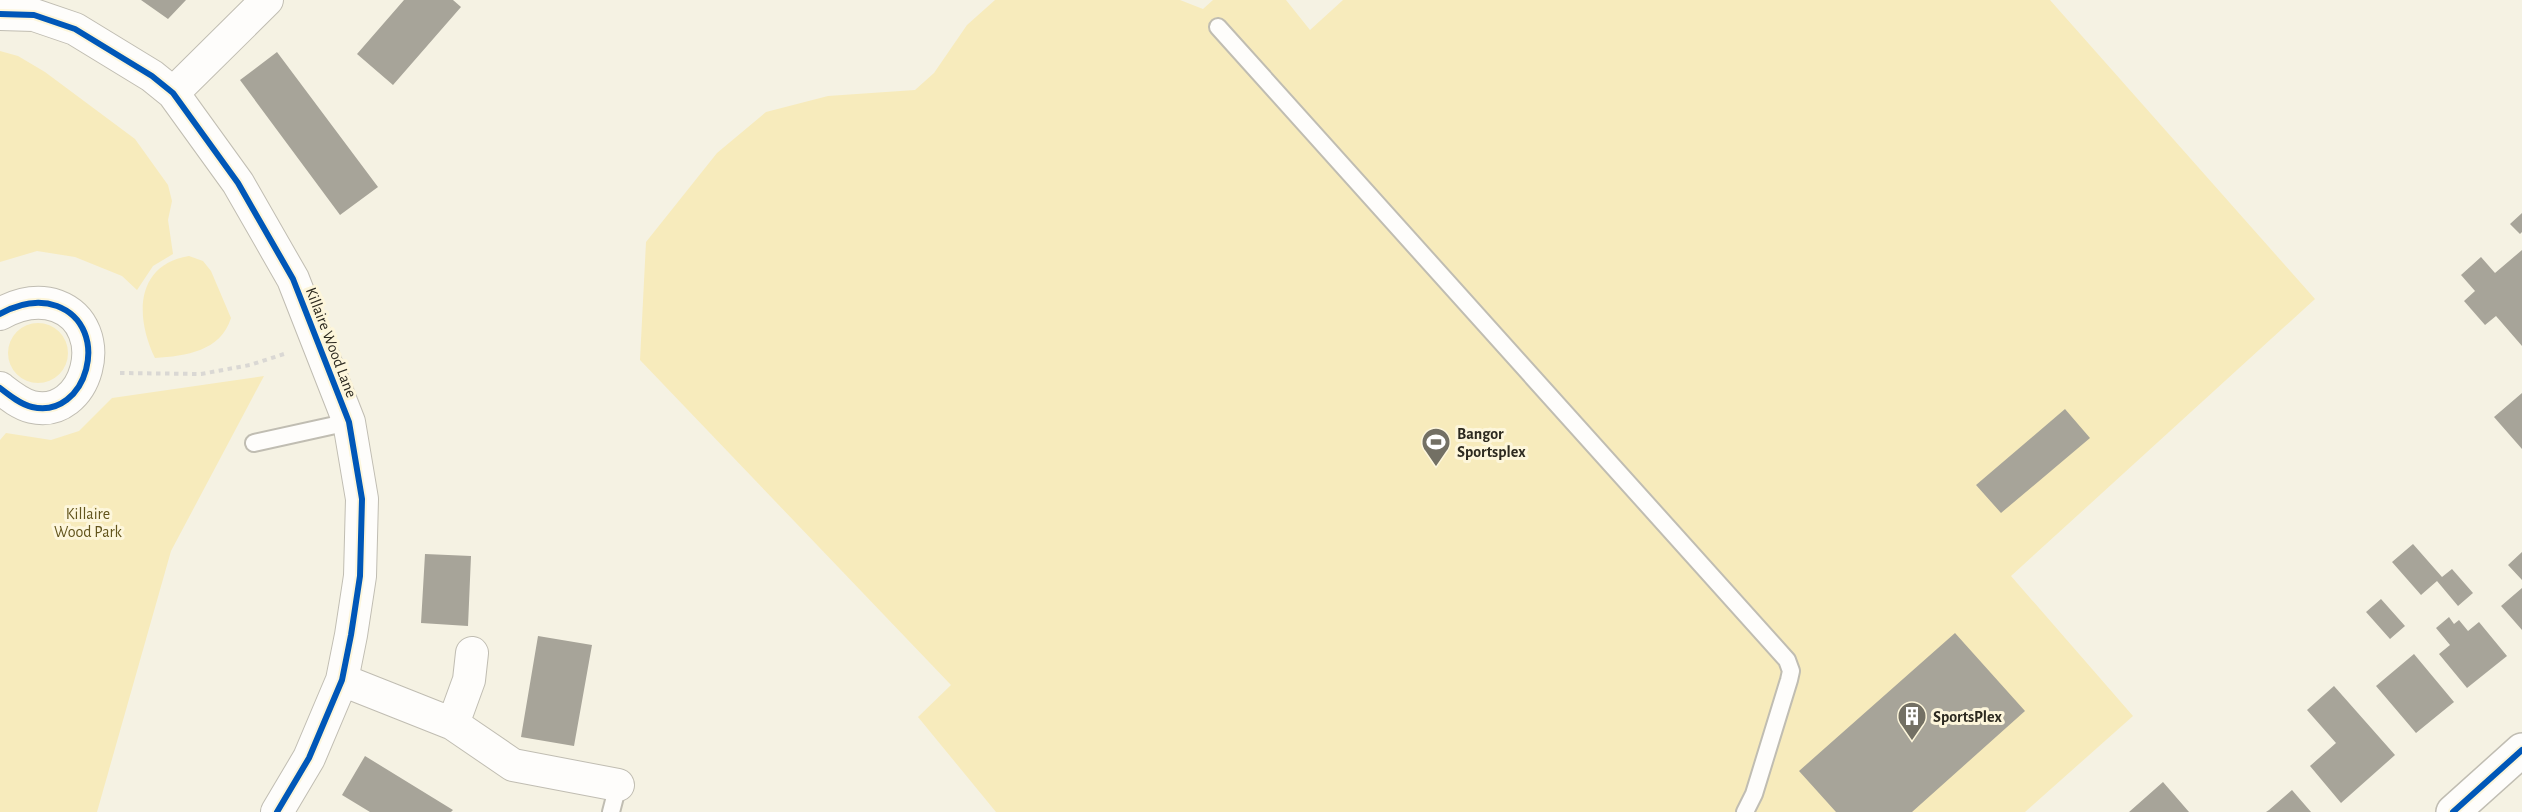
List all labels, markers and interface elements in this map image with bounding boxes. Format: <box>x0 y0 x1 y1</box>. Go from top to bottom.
street label: Killaire Wood Lane <box>303 285 359 400</box>
sports icon: Bangor Sportsplex <box>1420 426 1452 468</box>
place label: Bangor Sportsplex <box>1457 426 1526 460</box>
park label: Killaire Wood Park <box>54 506 123 540</box>
building icon: SportsPlex <box>1896 700 1928 742</box>
place label: SportsPlex <box>1933 709 2003 725</box>

